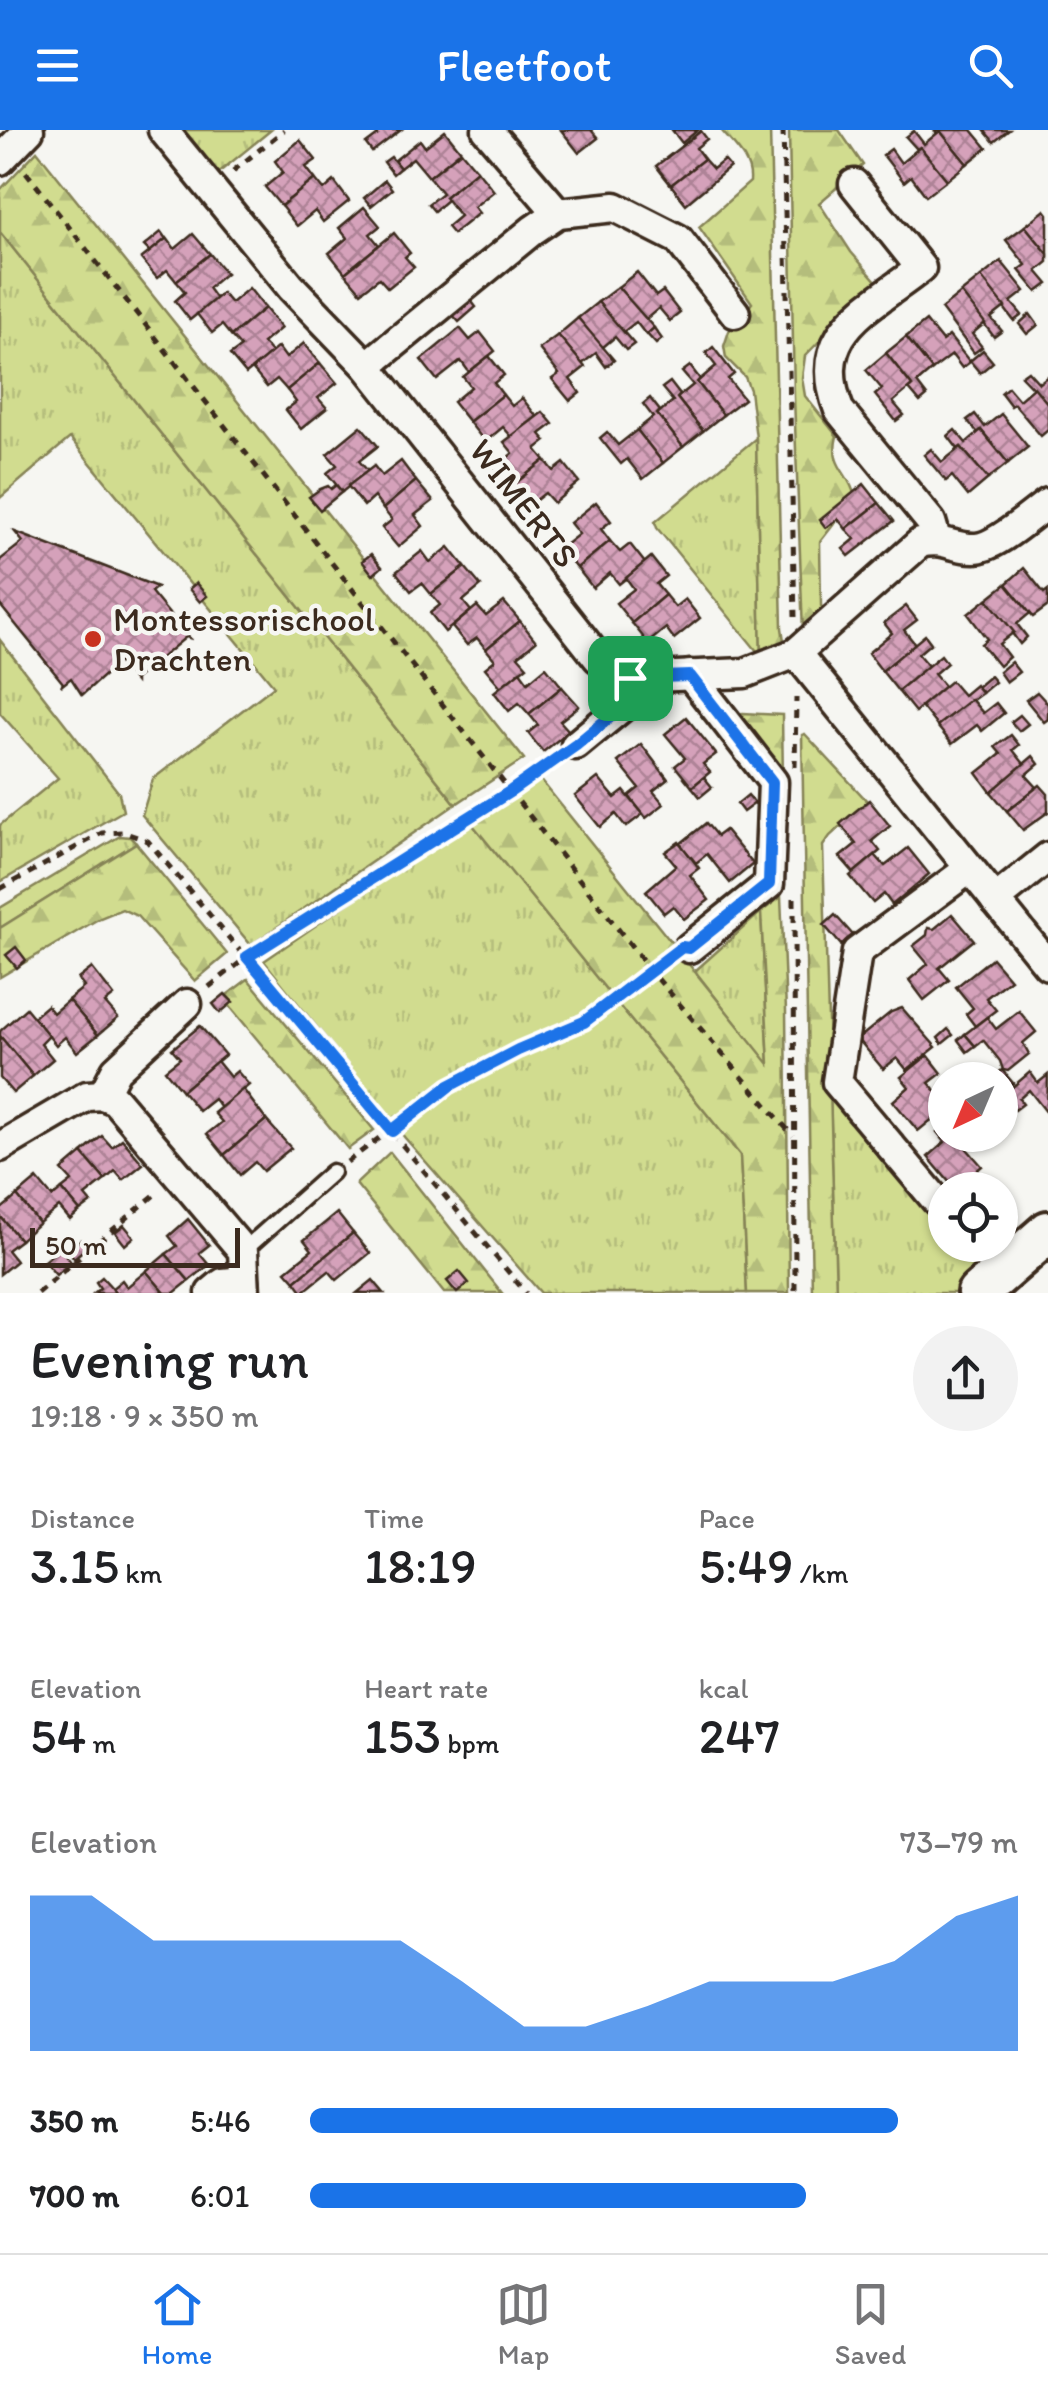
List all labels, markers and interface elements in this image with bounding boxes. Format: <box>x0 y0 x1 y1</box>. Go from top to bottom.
icon: menu <box>30 38 85 93</box>
text: Fleetfoot <box>436 38 612 92</box>
icon: search <box>963 38 1018 93</box>
street label: WIMERTS <box>461 430 587 576</box>
place label: Montessorischool Drachten <box>113 598 375 680</box>
marker: Montessorischool Drachten <box>82 628 104 650</box>
pin <box>588 636 673 721</box>
icon: arrive <box>603 651 658 706</box>
north arrow <box>928 1062 1018 1152</box>
map controls <box>928 1062 1018 1262</box>
button: locate <box>928 1172 1018 1262</box>
scale bar <box>30 1223 240 1268</box>
text: 50 m <box>45 1228 107 1262</box>
text: Evening run <box>30 1326 309 1392</box>
button: share <box>913 1326 1018 1431</box>
text: 19:18 · 9 × 350 m <box>30 1397 259 1435</box>
text: Distance <box>30 1501 135 1535</box>
text: Time <box>364 1501 424 1535</box>
text: Pace <box>699 1501 755 1535</box>
text: 3.15 <box>30 1535 119 1596</box>
text: 18:19 <box>364 1535 477 1596</box>
text: 5:49 <box>699 1535 793 1596</box>
text: km <box>119 1556 162 1590</box>
text: /km <box>793 1556 848 1590</box>
text: Elevation <box>30 1671 141 1705</box>
text: Heart rate <box>364 1671 488 1705</box>
text: kcal <box>699 1671 748 1705</box>
text: 54 <box>30 1705 86 1766</box>
text: 153 <box>364 1705 441 1766</box>
text: 247 <box>699 1705 780 1766</box>
text: m <box>86 1726 116 1760</box>
text: bpm <box>441 1726 499 1760</box>
text: Elevation <box>30 1823 157 1861</box>
text: 73–79 m <box>900 1823 1018 1861</box>
text: 350 m <box>30 2102 118 2140</box>
text: 5:46 <box>190 2102 251 2140</box>
text: 700 m <box>30 2177 119 2215</box>
text: 6:01 <box>190 2177 249 2215</box>
tab: Home <box>142 2277 212 2371</box>
tab: Map <box>496 2277 551 2371</box>
tab: Saved <box>835 2277 906 2371</box>

